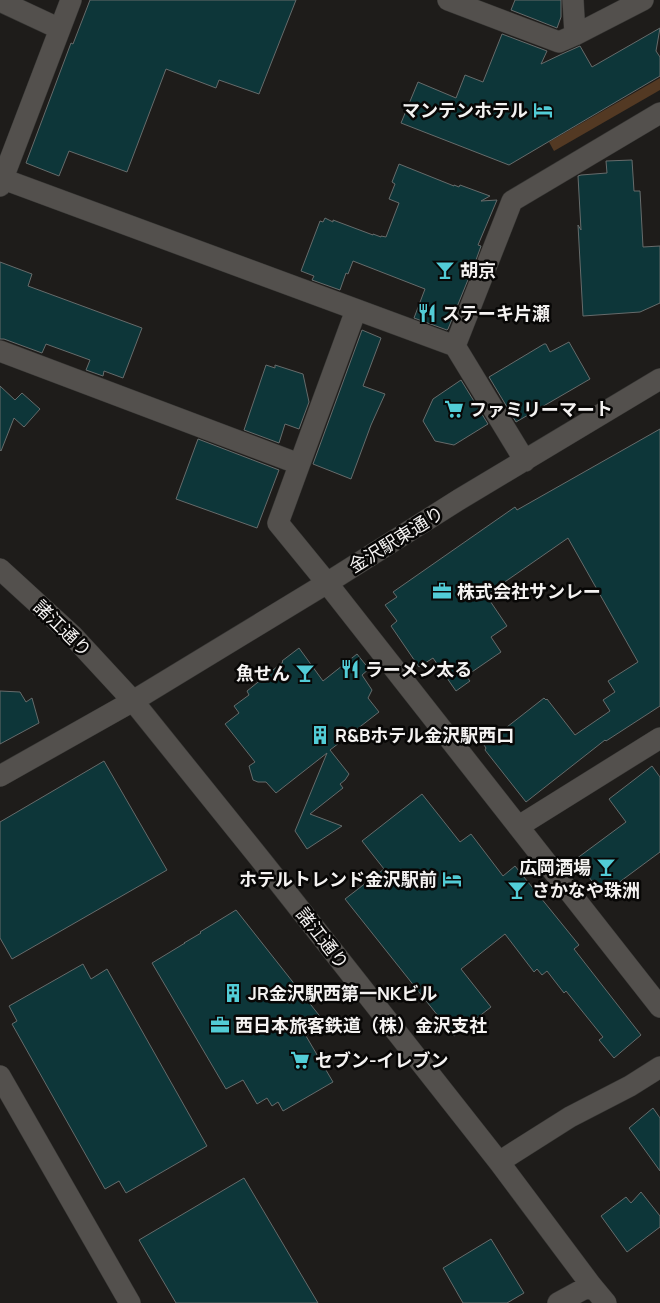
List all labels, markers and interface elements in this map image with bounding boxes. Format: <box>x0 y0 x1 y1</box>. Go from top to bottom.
place label: マンテンホテル <box>402 98 528 122</box>
hotel icon: マンテンホテル <box>532 99 554 121</box>
place label: 胡京 <box>460 258 496 282</box>
bar icon: 胡京 <box>434 259 456 281</box>
place label: ステーキ片瀬 <box>442 301 550 325</box>
restaurant icon: ステーキ片瀬 <box>416 302 438 324</box>
place label: ファミリーマート <box>469 397 613 421</box>
supermarket icon: ファミリーマート <box>443 398 465 420</box>
street label: 金沢駅東通り <box>344 500 448 578</box>
place label: 株式会社サンレー <box>457 579 601 603</box>
office icon: 株式会社サンレー <box>431 580 453 602</box>
street label: 諸江通り <box>29 594 97 662</box>
place label: ラーメン太る <box>365 657 472 681</box>
restaurant icon: ラーメン太る <box>339 658 361 680</box>
place label: 魚せん <box>236 661 290 685</box>
bar icon: 魚せん <box>294 662 316 684</box>
place label: R&Bホテル金沢駅西口 <box>335 723 514 747</box>
building icon: R&Bホテル金沢駅西口 <box>309 724 331 746</box>
place label: 広岡酒場 <box>519 855 591 879</box>
bar icon: 広岡酒場 <box>595 856 617 878</box>
place label: ホテルトレンド金沢駅前 <box>239 867 437 891</box>
hotel icon: ホテルトレンド金沢駅前 <box>441 868 463 890</box>
place label: さかなや珠洲 <box>532 878 640 902</box>
bar icon: さかなや珠洲 <box>506 879 528 901</box>
street label: 諸江通り <box>291 902 355 974</box>
place label: JR金沢駅西第一NKビル <box>248 981 437 1005</box>
building icon: JR金沢駅西第一NKビル <box>222 982 244 1004</box>
place label: 西日本旅客鉄道（株）金沢支社 <box>235 1013 487 1037</box>
office icon: 西日本旅客鉄道（株）金沢支社 <box>209 1014 231 1036</box>
place label: セブン-イレブン <box>315 1048 449 1072</box>
supermarket icon: セブン-イレブン <box>289 1049 311 1071</box>

